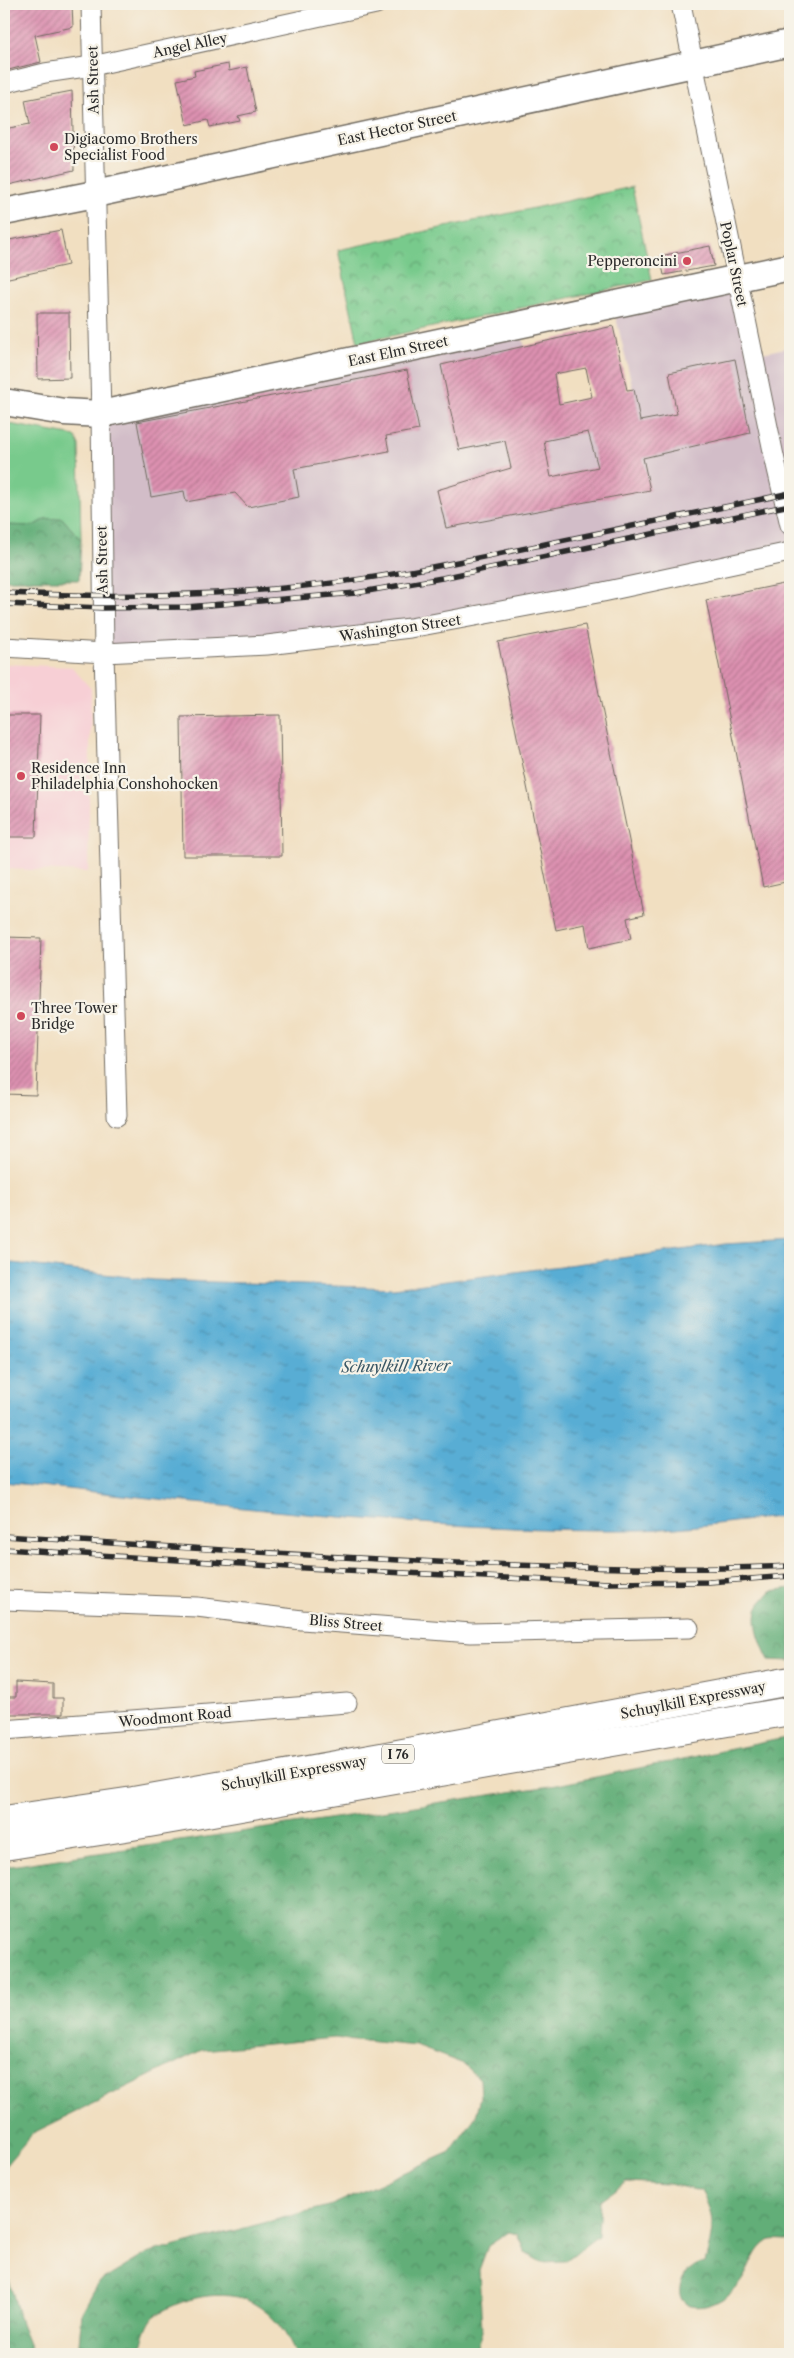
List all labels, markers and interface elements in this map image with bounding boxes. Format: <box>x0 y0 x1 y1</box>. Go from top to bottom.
street label: Angel Alley <box>150 28 229 62</box>
street label: Ash Street <box>83 45 103 115</box>
street label: East Hector Street <box>336 107 458 149</box>
place label: Digiacomo Brothers Specialist Food <box>64 130 198 164</box>
marker: Digiacomo Brothers Specialist Food <box>48 141 60 153</box>
street label: Poplar Street <box>716 220 752 308</box>
place label: Pepperoncini <box>587 252 677 270</box>
marker: Pepperoncini <box>681 255 693 267</box>
street label: East Elm Street <box>346 332 450 370</box>
street label: Ash Street <box>92 525 112 595</box>
street label: Washington Street <box>337 611 462 646</box>
place label: Residence Inn Philadelphia Conshohocken <box>31 759 219 793</box>
marker: Residence Inn Philadelphia Conshohocken <box>15 770 27 782</box>
place label: Three Tower Bridge <box>31 999 117 1033</box>
marker: Three Tower Bridge <box>15 1010 27 1022</box>
water label: Schuylkill River <box>340 1356 452 1376</box>
street label: Bliss Street <box>308 1611 384 1635</box>
street label: Schuylkill Expressway <box>619 1677 767 1723</box>
street label: Woodmont Road <box>117 1703 233 1731</box>
road number: I 76 <box>382 1745 414 1764</box>
street label: Schuylkill Expressway <box>220 1751 368 1795</box>

